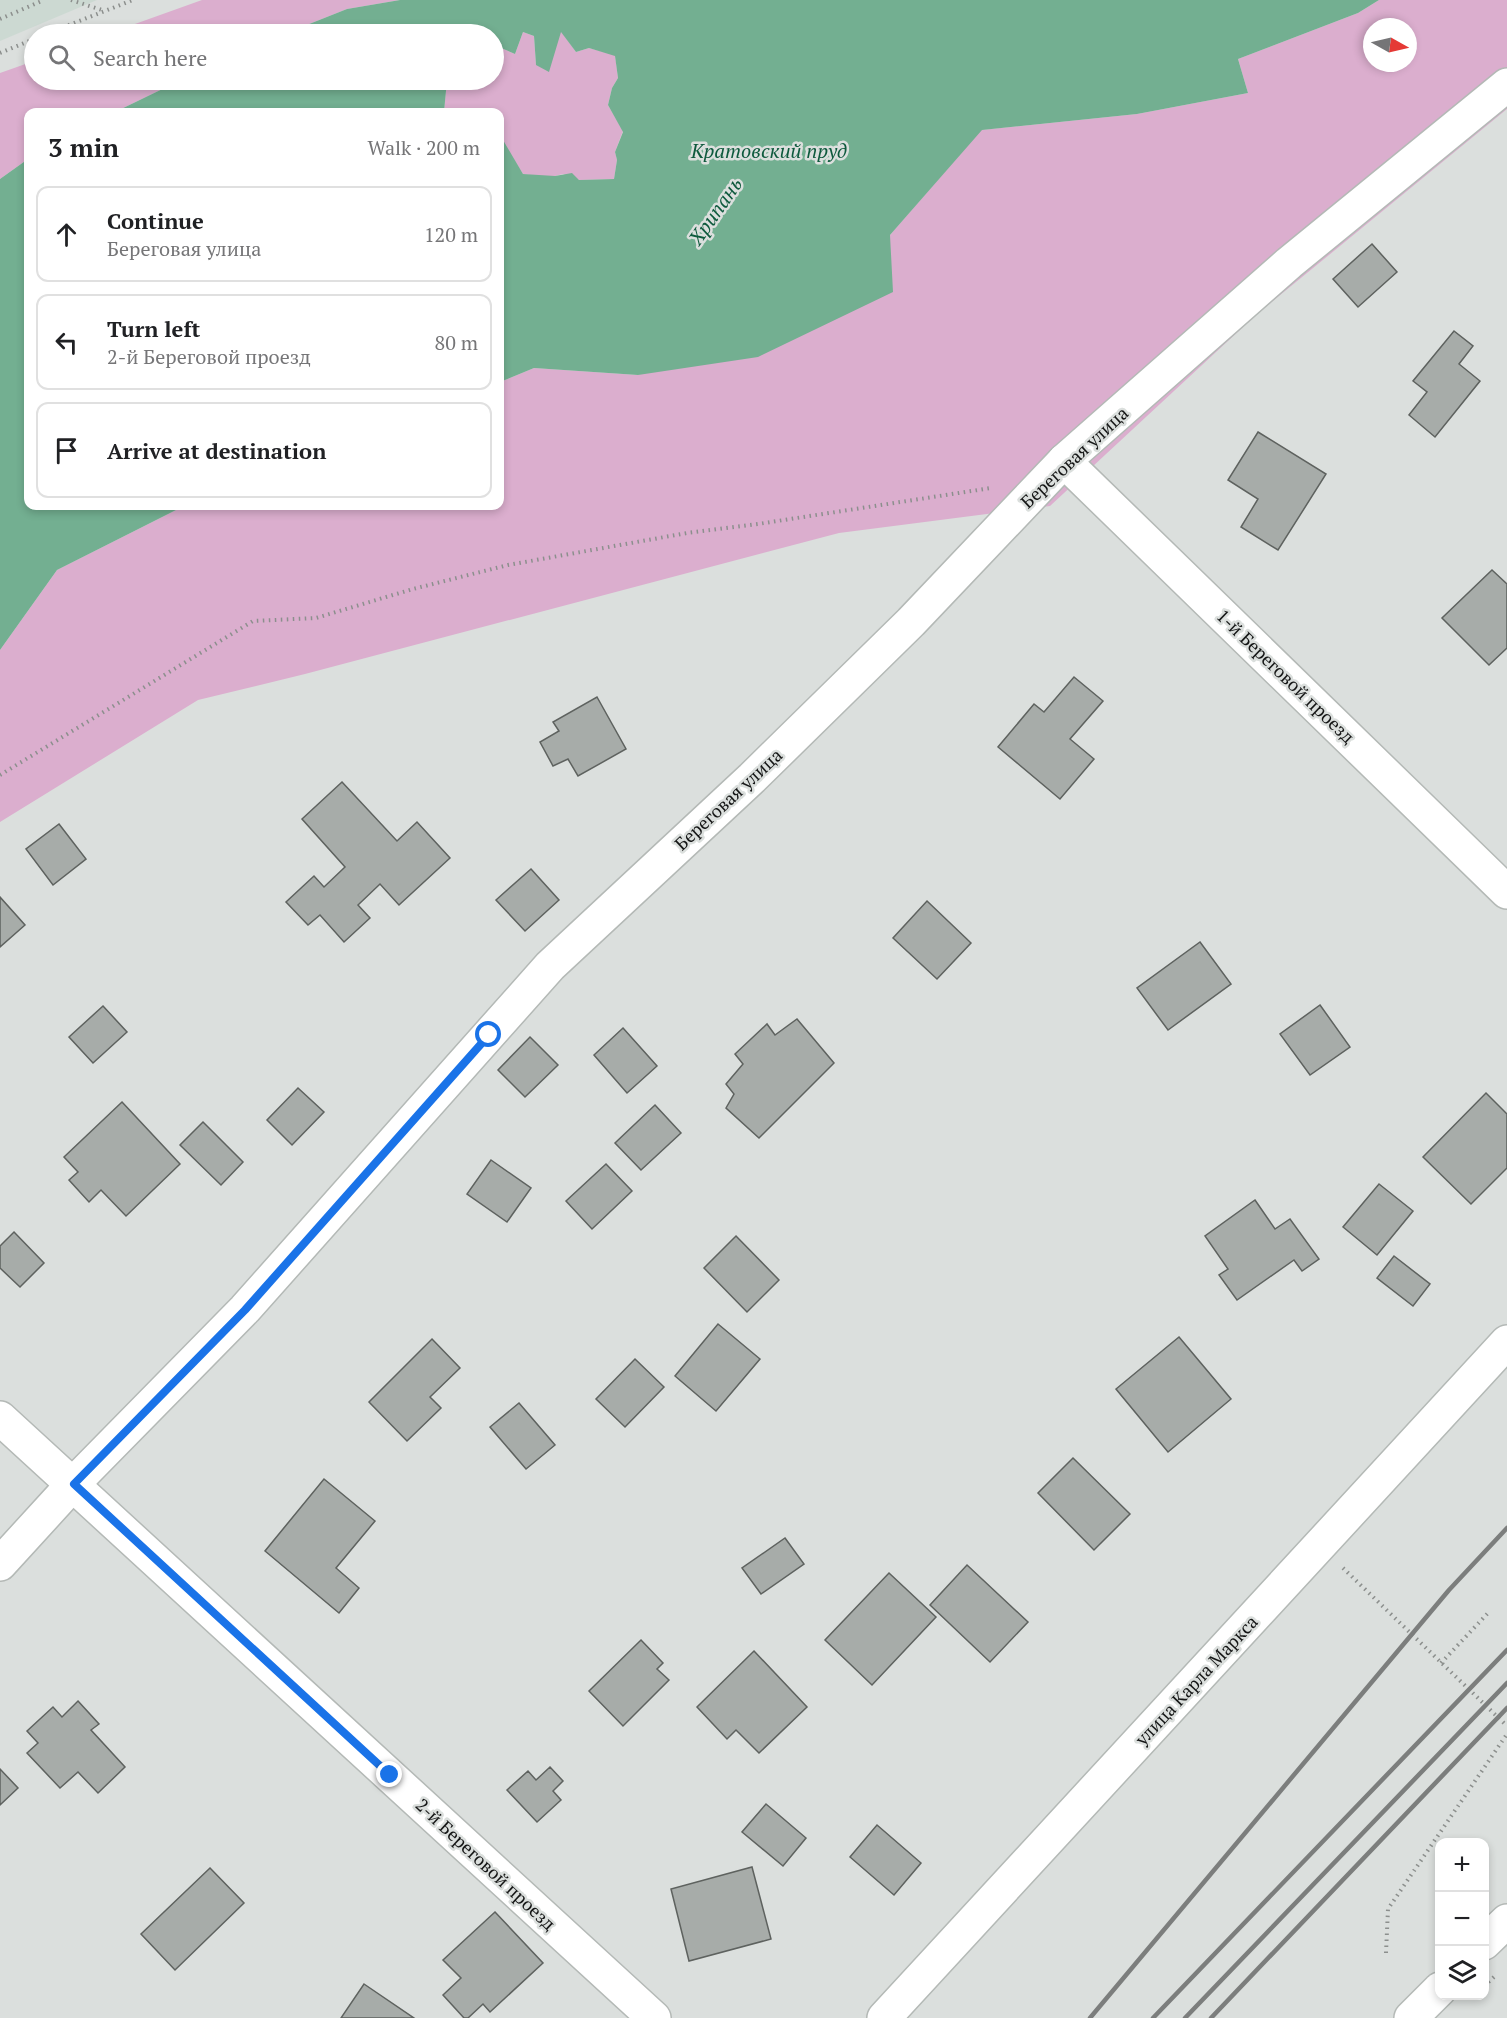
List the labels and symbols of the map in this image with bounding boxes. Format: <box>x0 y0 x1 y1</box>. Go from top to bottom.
north arrow <box>1363 18 1417 72</box>
water label: Кратовский пруд <box>690 137 847 164</box>
water label: Хрипань <box>682 172 748 251</box>
street label: Береговая улица <box>1015 401 1133 513</box>
street label: 1-й Береговой проезд <box>1212 604 1360 748</box>
street label: Береговая улица <box>669 743 787 855</box>
route start <box>475 1021 501 1047</box>
street label: улица Карла Маркса <box>1129 1610 1263 1751</box>
route end <box>376 1761 402 1787</box>
street label: 2-й Береговой проезд <box>411 1793 561 1935</box>

